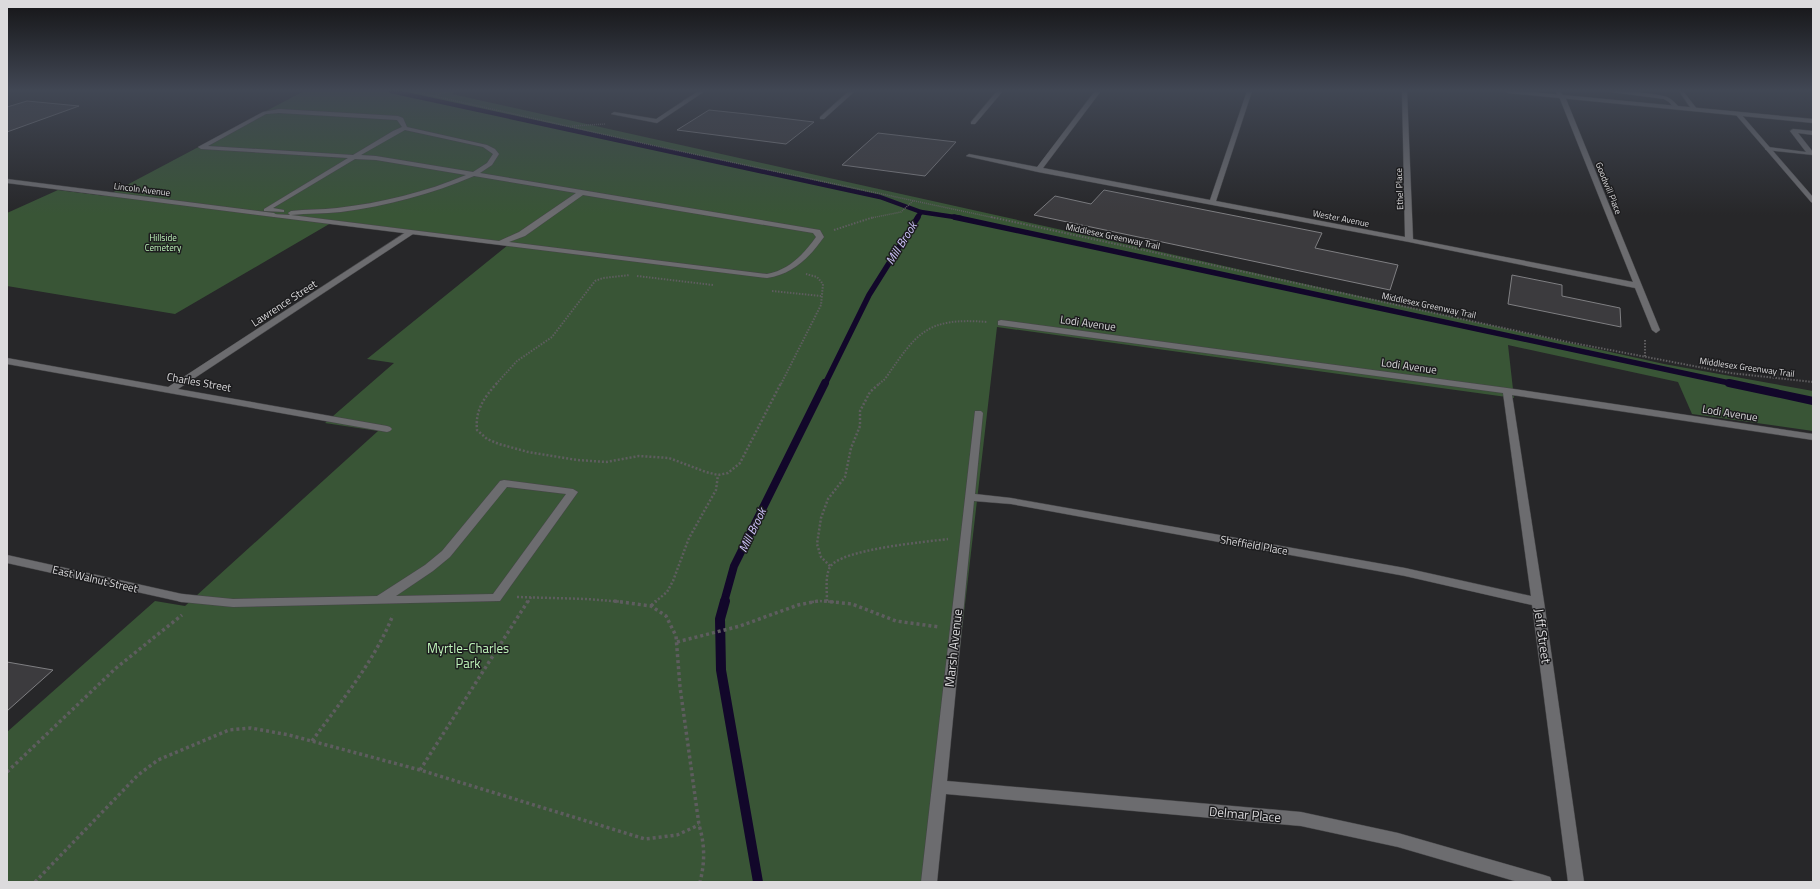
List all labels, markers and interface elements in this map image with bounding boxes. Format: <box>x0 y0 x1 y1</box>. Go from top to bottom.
street label: Goodwill Place <box>1593 160 1626 216</box>
street label: Ethel Place <box>1392 167 1406 210</box>
street label: Lincoln Avenue <box>113 179 171 199</box>
street label: Wester Avenue <box>1312 206 1371 230</box>
water label: Mill Brook <box>880 216 922 268</box>
street label: Middlesex Greenway Trail <box>1065 220 1161 252</box>
park label: Hillside Cemetery <box>145 231 182 254</box>
street label: Lawrence Street <box>248 276 320 330</box>
street label: Middlesex Greenway Trail <box>1381 289 1477 321</box>
street label: Lodi Avenue <box>1059 311 1117 335</box>
street label: Lodi Avenue <box>1380 354 1438 378</box>
street label: Middlesex Greenway Trail <box>1699 354 1795 380</box>
street label: Charles Street <box>166 368 233 396</box>
street label: Lodi Avenue <box>1701 401 1759 425</box>
water label: Mill Brook <box>733 503 772 555</box>
street label: Sheffield Place <box>1219 531 1289 559</box>
street label: East Walnut Street <box>51 561 139 597</box>
street label: Jeff Street <box>1529 607 1557 665</box>
street label: Marsh Avenue <box>939 608 967 688</box>
park label: Myrtle-Charles Park <box>427 638 509 673</box>
street label: Delmar Place <box>1208 801 1282 827</box>

